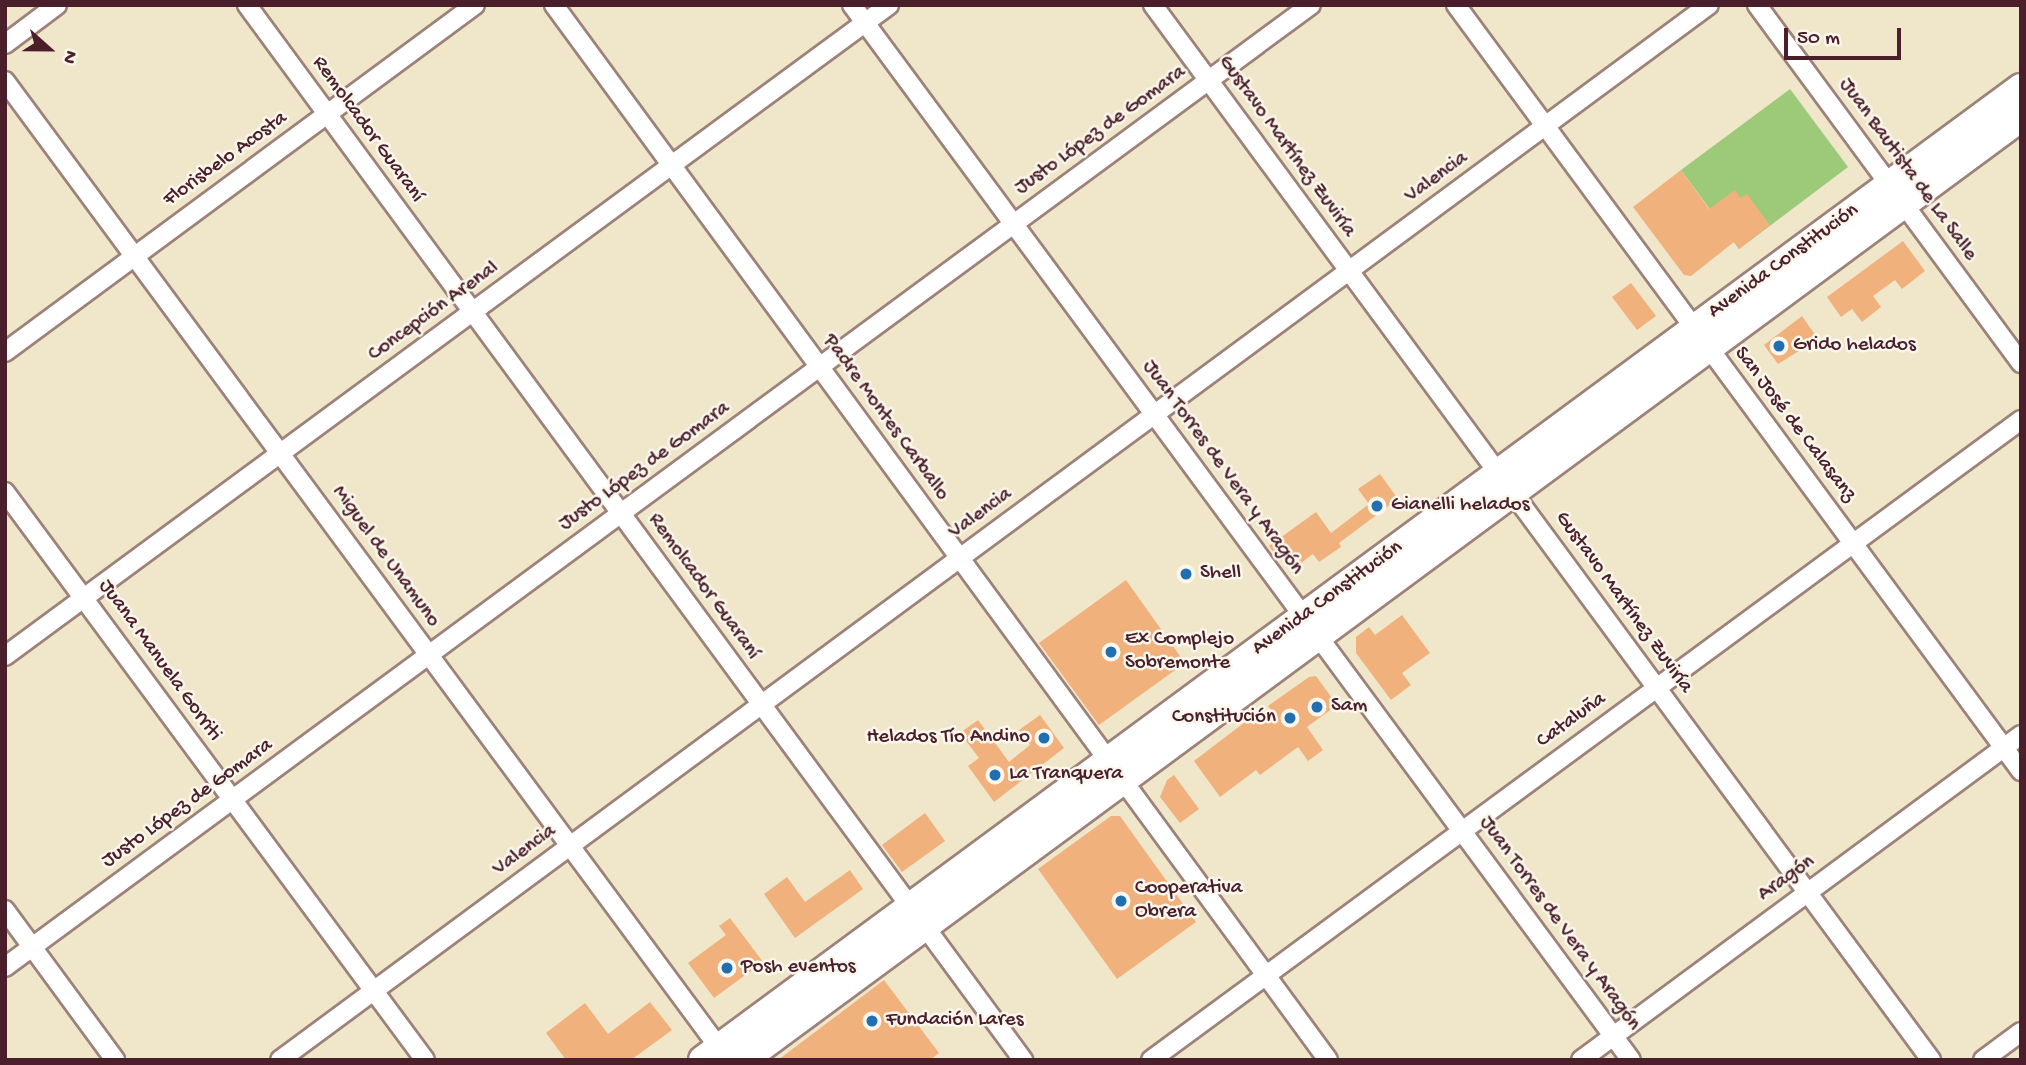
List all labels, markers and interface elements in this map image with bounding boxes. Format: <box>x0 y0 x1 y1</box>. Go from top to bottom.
north arrow <box>14 14 84 84</box>
scale bar <box>1788 14 1905 58</box>
text: 50 m <box>1797 27 1840 52</box>
text: N <box>56 47 82 67</box>
street label: Gustavo Martínez Zuviría <box>1211 51 1361 243</box>
street label: Remolcador Guaraní <box>305 52 429 208</box>
street label: Justo López de Gomara <box>1011 61 1191 201</box>
street label: Juan Bautista de La Salle <box>1832 74 1982 266</box>
street label: Florisbelo Acosta <box>159 107 293 213</box>
street label: Valencia <box>1400 147 1474 209</box>
street label: Avenida Constitución <box>1704 199 1864 325</box>
street label: Concepción Arenal <box>364 256 504 368</box>
street label: Padre Montes Carballo <box>816 330 954 506</box>
place label: Grido helados <box>1793 333 1916 359</box>
marker: Grido helados <box>1771 338 1787 354</box>
street label: San José de Calasanz <box>1727 342 1861 508</box>
street label: Juan Torres de Vera y Aragón <box>1136 356 1308 580</box>
street label: Justo López de Gomara <box>555 397 735 537</box>
street label: Miguel de Unamuno <box>325 481 445 633</box>
street label: Valencia <box>944 483 1018 545</box>
place label: Gianelli helados <box>1391 493 1529 519</box>
marker: Gianelli helados <box>1369 498 1385 514</box>
street label: Gustavo Martínez Zuviría <box>1548 507 1698 699</box>
street label: Remolcador Guaraní <box>641 509 765 665</box>
street label: Avenida Constitución <box>1248 536 1408 662</box>
place label: Shell <box>1200 561 1241 587</box>
marker: Shell <box>1178 566 1194 582</box>
street label: Juana Manuela Gorriti <box>92 575 226 747</box>
place label: Ex Complejo Sobremonte <box>1125 627 1234 677</box>
marker: Ex Complejo Sobremonte <box>1103 644 1119 660</box>
street label: Cataluña <box>1532 687 1612 755</box>
place label: Sam <box>1331 694 1367 720</box>
marker: Sam <box>1309 699 1325 715</box>
place label: Constitución <box>1172 705 1276 731</box>
marker: Constitución <box>1282 710 1298 726</box>
place label: Helados Tío Andino <box>866 725 1030 751</box>
marker: Helados Tío Andino <box>1036 730 1052 746</box>
street label: Justo López de Gomara <box>98 734 278 874</box>
place label: La Tranquera <box>1009 762 1123 788</box>
marker: La Tranquera <box>987 767 1003 783</box>
street label: Juan Torres de Vera y Aragón <box>1473 812 1645 1036</box>
street label: Valencia <box>488 820 562 882</box>
street label: Aragón <box>1754 850 1820 908</box>
place label: Cooperativa Obrera <box>1135 876 1242 926</box>
marker: Cooperativa Obrera <box>1113 893 1129 909</box>
place label: Posh eventos <box>741 955 856 981</box>
marker: Posh eventos <box>719 960 735 976</box>
place label: Fundación Lares <box>886 1008 1023 1034</box>
marker: Fundación Lares <box>864 1013 880 1029</box>

